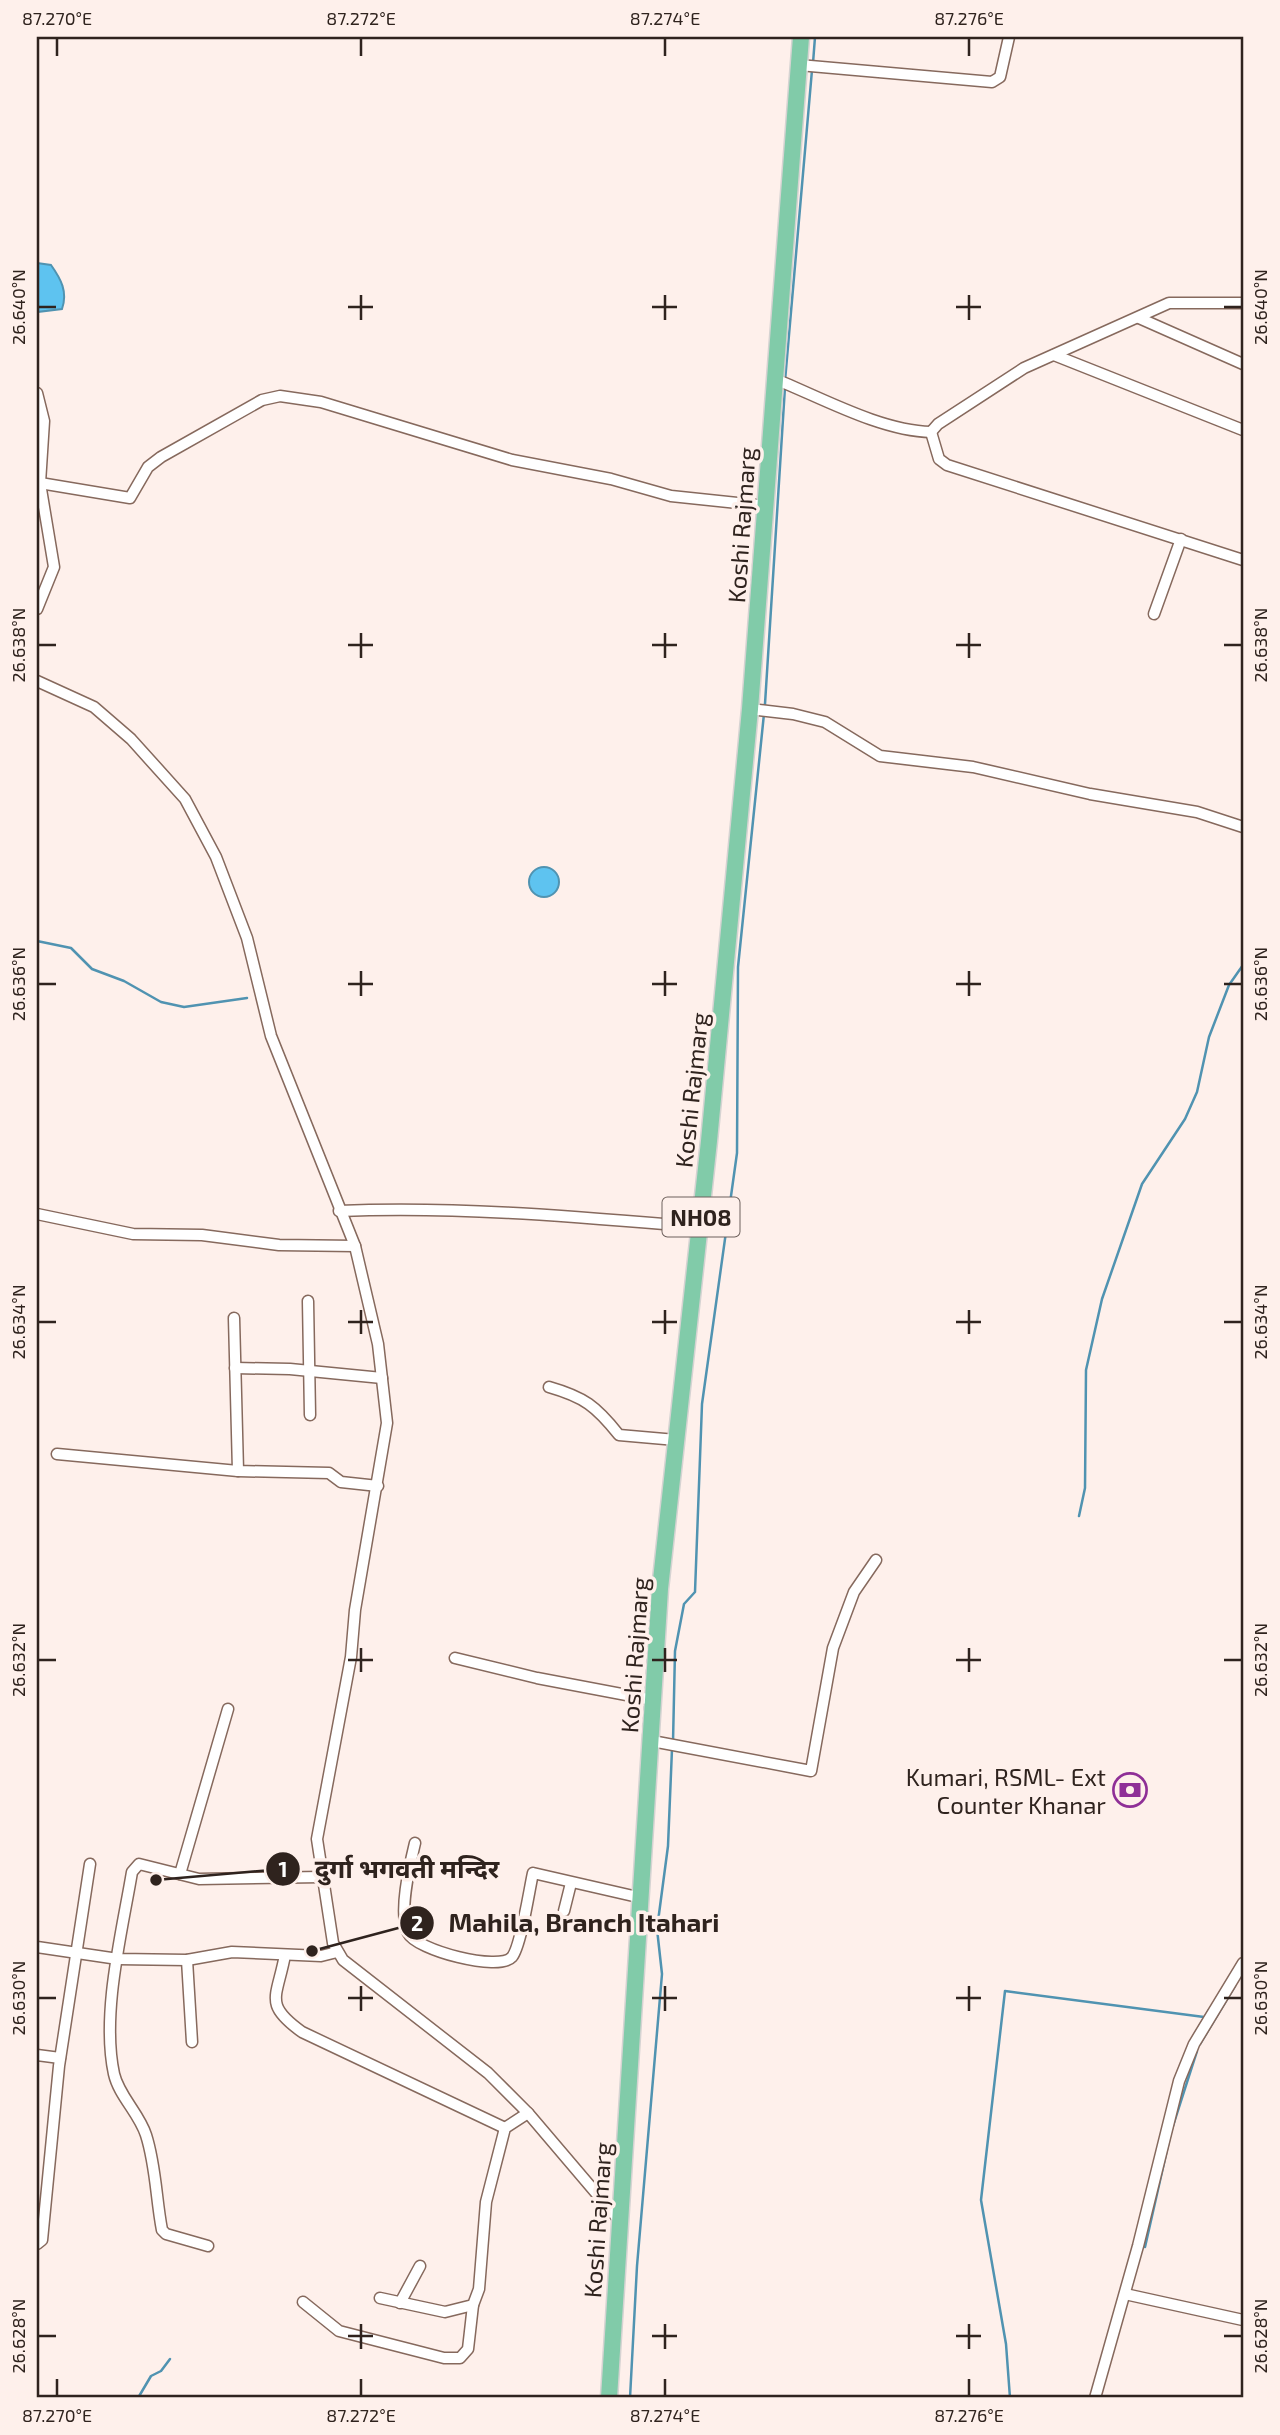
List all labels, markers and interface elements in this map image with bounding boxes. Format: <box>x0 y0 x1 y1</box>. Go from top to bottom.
text: 87.270°E <box>22 7 92 29</box>
text: 87.272°E <box>326 7 396 29</box>
text: 87.274°E <box>630 7 700 29</box>
text: 87.276°E <box>934 7 1004 29</box>
text: 26.640°N <box>7 269 29 345</box>
text: 26.640°N <box>1249 269 1271 345</box>
street label: Koshi Rajmarg <box>721 446 761 604</box>
text: 26.638°N <box>7 608 29 683</box>
text: 26.638°N <box>1249 608 1271 683</box>
text: 26.636°N <box>7 947 29 1021</box>
text: 26.636°N <box>1249 947 1271 1021</box>
street label: Koshi Rajmarg <box>668 1011 714 1169</box>
road number: NH08 <box>662 1198 740 1236</box>
text: 26.634°N <box>7 1284 29 1360</box>
text: 26.634°N <box>1249 1284 1271 1360</box>
street label: Koshi Rajmarg <box>614 1576 654 1734</box>
text: 26.632°N <box>7 1623 29 1697</box>
text: 26.632°N <box>1249 1623 1271 1697</box>
place label: Kumari, RSML- Ext Counter Khanar <box>906 1762 1106 1819</box>
bank icon: Kumari, RSML- Ext Counter Khanar <box>1111 1771 1149 1809</box>
callout: दुर्गा भगवती मन्दिर <box>266 1846 514 1893</box>
text: दुर्गा भगवती मन्दिर <box>315 1852 500 1886</box>
text: 1 <box>278 1856 288 1881</box>
callout: Mahila, Branch Itahari <box>399 1900 733 1947</box>
text: Mahila, Branch Itahari <box>448 1906 720 1937</box>
text: 2 <box>411 1910 423 1935</box>
text: 26.630°N <box>7 1961 29 2035</box>
text: 26.630°N <box>1249 1961 1271 2035</box>
street label: Koshi Rajmarg <box>577 2141 617 2299</box>
text: 26.628°N <box>7 2298 29 2374</box>
text: 26.628°N <box>1249 2298 1271 2374</box>
text: 87.270°E <box>22 2404 92 2426</box>
text: 87.272°E <box>326 2404 396 2426</box>
text: 87.274°E <box>630 2404 700 2426</box>
text: 87.276°E <box>934 2404 1004 2426</box>

